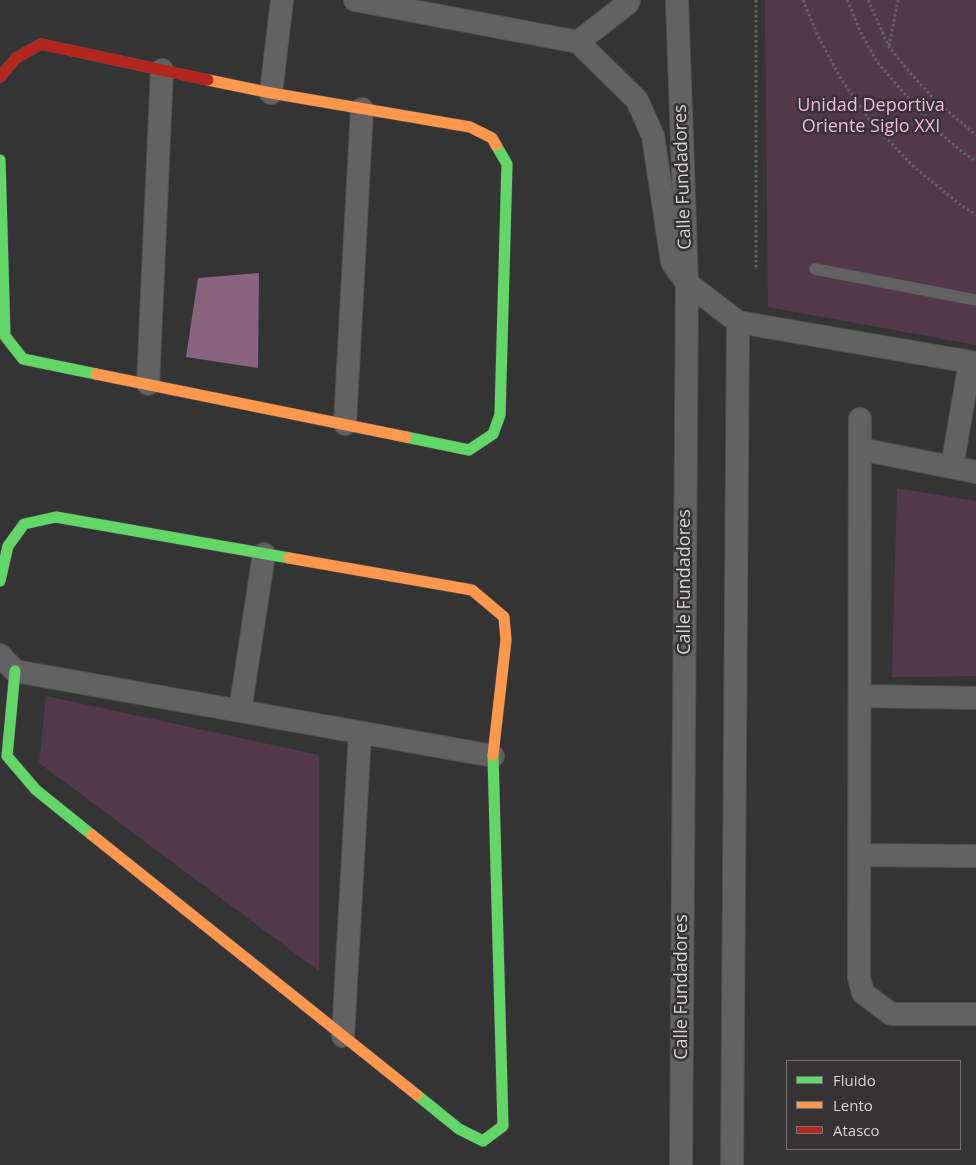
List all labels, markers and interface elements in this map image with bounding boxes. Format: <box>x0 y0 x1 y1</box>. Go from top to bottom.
park label: Unidad Deportiva Oriente Siglo XXI <box>797 95 945 138</box>
street label: Calle Fundadores <box>670 104 696 250</box>
street label: Calle Fundadores <box>674 509 696 655</box>
street label: Calle Fundadores <box>671 914 693 1060</box>
legend <box>786 1060 961 1150</box>
text: Fluido <box>833 1070 876 1090</box>
text: Lento <box>833 1095 873 1115</box>
text: Atasco <box>833 1120 880 1140</box>

